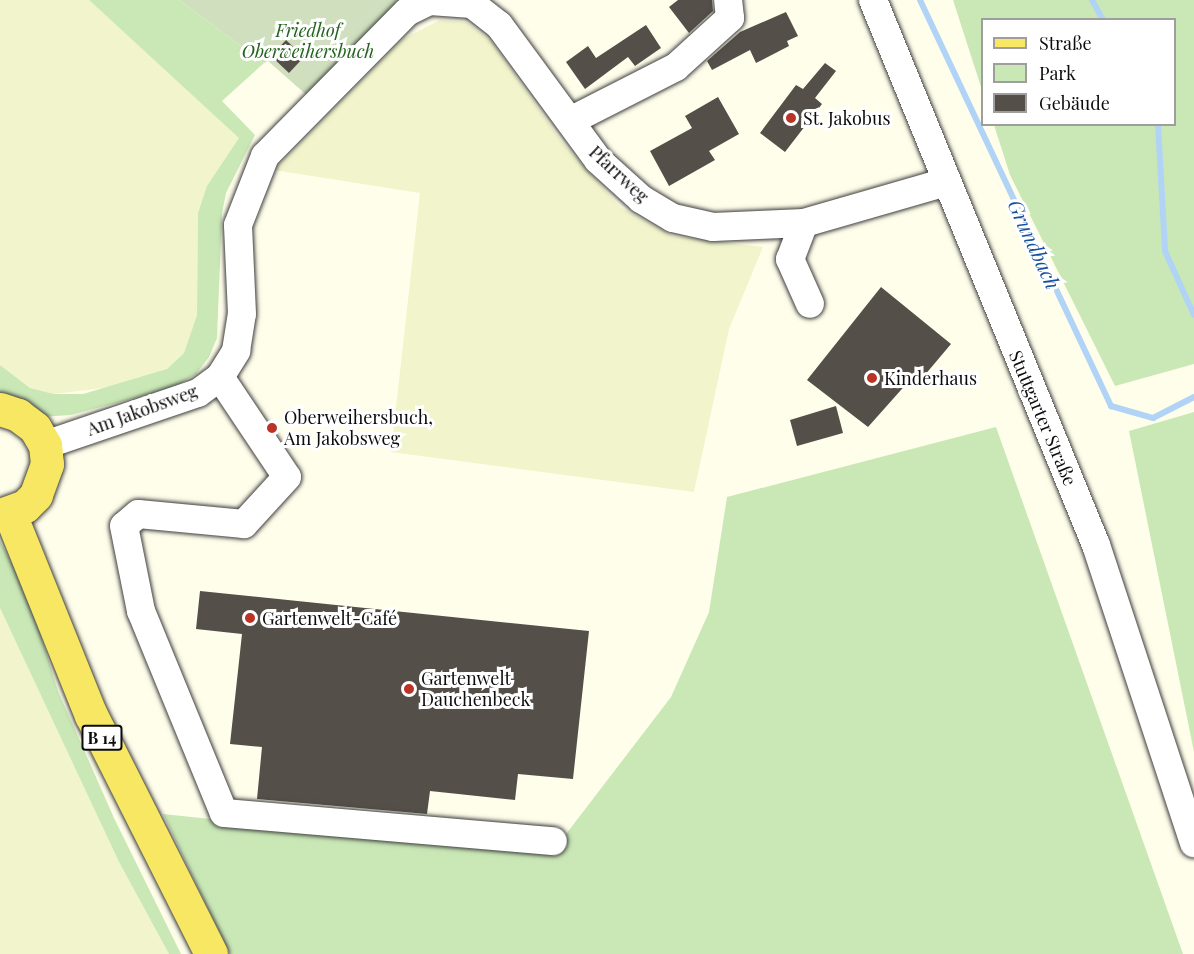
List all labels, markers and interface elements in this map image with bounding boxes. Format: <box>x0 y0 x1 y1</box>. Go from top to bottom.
legend <box>981 18 1176 126</box>
park label: Friedhof Oberweihersbuch <box>242 20 374 63</box>
text: Straße <box>1039 31 1092 55</box>
text: Park <box>1039 61 1076 85</box>
text: Gebäude <box>1039 91 1110 115</box>
place label: St. Jakobus <box>803 107 890 129</box>
marker: St. Jakobus <box>784 111 798 125</box>
street label: Pfarrweg <box>585 141 653 207</box>
water label: Grundbach <box>1004 195 1066 293</box>
street label: Stuttgarter Straße <box>1005 347 1081 489</box>
place label: Kinderhaus <box>884 367 977 389</box>
marker: Kinderhaus <box>865 371 879 385</box>
street label: Am Jakobsweg <box>84 380 200 440</box>
place label: Oberweihersbuch, Am Jakobsweg <box>284 407 433 450</box>
marker: Oberweihersbuch, Am Jakobsweg <box>265 421 279 435</box>
place label: Gartenwelt-Café <box>262 607 397 629</box>
marker: Gartenwelt-Café <box>243 611 257 625</box>
place label: Gartenwelt Dauchenbeck <box>421 668 530 710</box>
marker: Gartenwelt Dauchenbeck <box>402 682 416 696</box>
road number: B 14 <box>81 725 123 751</box>

